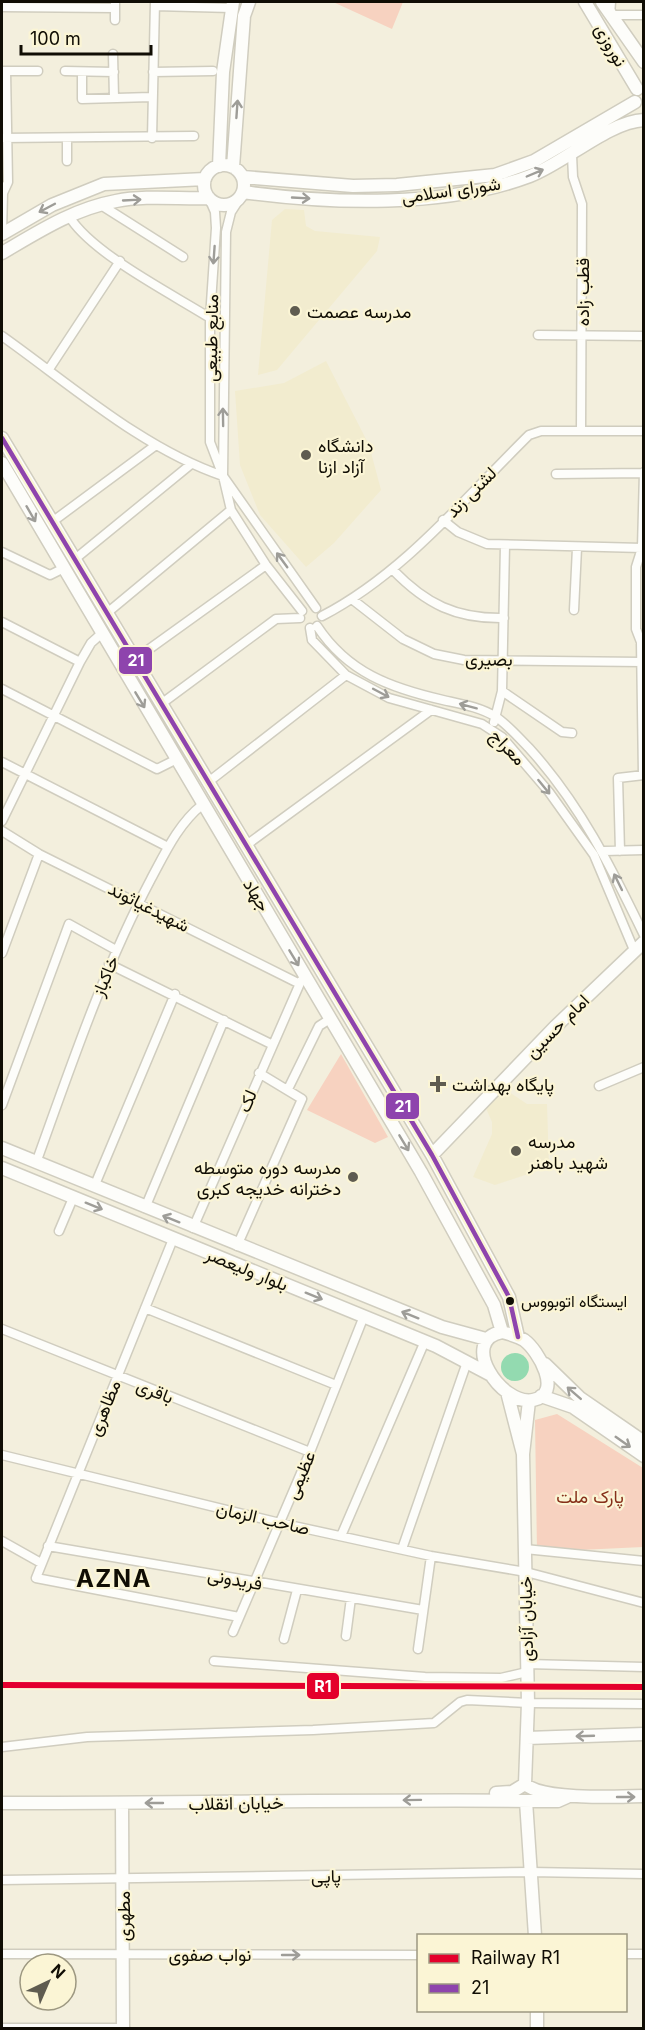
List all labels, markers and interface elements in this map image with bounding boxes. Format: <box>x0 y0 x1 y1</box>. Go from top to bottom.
scale bar <box>21 18 152 56</box>
street label: نوروزی <box>590 20 632 71</box>
text: 100 m <box>30 28 81 49</box>
one-way arrow <box>232 99 243 119</box>
one-way arrow <box>526 167 544 178</box>
street label: شورای اسلامی <box>400 173 502 208</box>
one-way arrow <box>291 192 311 203</box>
one-way arrow <box>121 194 141 205</box>
one-way arrow <box>38 203 56 214</box>
one-way arrow <box>209 245 220 265</box>
street label: قطب زاده <box>572 258 594 326</box>
street label: منابع طبیعی <box>200 294 224 382</box>
place label: مدرسه عصمت <box>307 301 411 323</box>
marker: مدرسه عصمت <box>288 304 302 318</box>
one-way arrow <box>217 408 229 428</box>
place label: دانشگاه آزاد ازنا <box>318 435 373 478</box>
marker: دانشگاه آزاد ازنا <box>299 448 313 462</box>
street label: لشنی زند <box>441 462 501 522</box>
one-way arrow <box>25 505 37 522</box>
one-way arrow <box>276 553 288 569</box>
line badge: 21 <box>118 646 153 675</box>
street label: بصیری <box>465 648 513 671</box>
text: 21 <box>128 650 144 670</box>
one-way arrow <box>372 688 390 700</box>
one-way arrow <box>134 691 146 708</box>
one-way arrow <box>459 700 478 712</box>
street label: معراج <box>484 725 530 771</box>
one-way arrow <box>537 779 551 794</box>
one-way arrow <box>612 873 624 891</box>
street label: جهاد <box>238 875 275 916</box>
street label: شهید‌غیاثوند <box>105 878 193 937</box>
one-way arrow <box>288 949 300 966</box>
street label: خاکباز <box>87 953 124 1001</box>
street label: امام حسین <box>521 990 595 1064</box>
place label: پایگاه بهداشت <box>452 1074 554 1097</box>
marker: پایگاه بهداشت <box>429 1075 447 1093</box>
street label: لک <box>233 1087 261 1115</box>
line badge: 21 <box>385 1092 420 1120</box>
text: 21 <box>395 1096 411 1116</box>
place label: مدرسه شهید باهنر <box>527 1131 608 1174</box>
one-way arrow <box>399 1134 411 1151</box>
marker: مدرسه شهید باهنر <box>509 1144 523 1158</box>
place label: مدرسه دوره متوسطه دخترانه خدیجه کبری <box>194 1157 341 1200</box>
marker: مدرسه دوره متوسطه دخترانه خدیجه کبری <box>346 1170 360 1184</box>
one-way arrow <box>85 1201 103 1212</box>
one-way arrow <box>162 1213 181 1224</box>
street label: بلوار ولیعصر <box>201 1243 291 1296</box>
one-way arrow <box>304 1291 322 1302</box>
place label: ایستگاه اتوبووس <box>521 1291 627 1312</box>
marker: ایستگاه اتوبووس <box>504 1295 516 1307</box>
one-way arrow <box>402 1309 420 1320</box>
street label: باقری <box>133 1374 176 1409</box>
street label: مظاهری <box>83 1377 126 1439</box>
one-way arrow <box>567 1386 582 1400</box>
one-way arrow <box>614 1436 630 1448</box>
street label: عظیمی <box>281 1448 320 1503</box>
park label: پارک ملت <box>556 1486 624 1509</box>
street label: صاحب الزمان <box>214 1497 312 1540</box>
district label: AZNA <box>76 1564 152 1593</box>
street label: فریدونی <box>206 1564 264 1595</box>
street label: خیابان آزادی <box>515 1576 538 1662</box>
line badge: R1 <box>306 1672 340 1700</box>
text: R1 <box>314 1676 332 1696</box>
one-way arrow <box>576 1730 596 1742</box>
one-way arrow <box>616 1791 636 1802</box>
street label: خیابان انقلاب <box>188 1792 284 1814</box>
one-way arrow <box>402 1794 422 1806</box>
one-way arrow <box>144 1797 164 1809</box>
street label: پاپی <box>311 1865 341 1889</box>
street label: مطهری <box>113 1891 135 1941</box>
legend <box>417 1934 627 2012</box>
street label: نواب صفوی <box>169 1944 251 1966</box>
text: Railway R1 <box>471 1947 560 1968</box>
one-way arrow <box>280 1949 300 1961</box>
north arrow <box>18 1952 78 2012</box>
text: N <box>47 1960 70 1983</box>
text: 21 <box>471 1977 489 1998</box>

